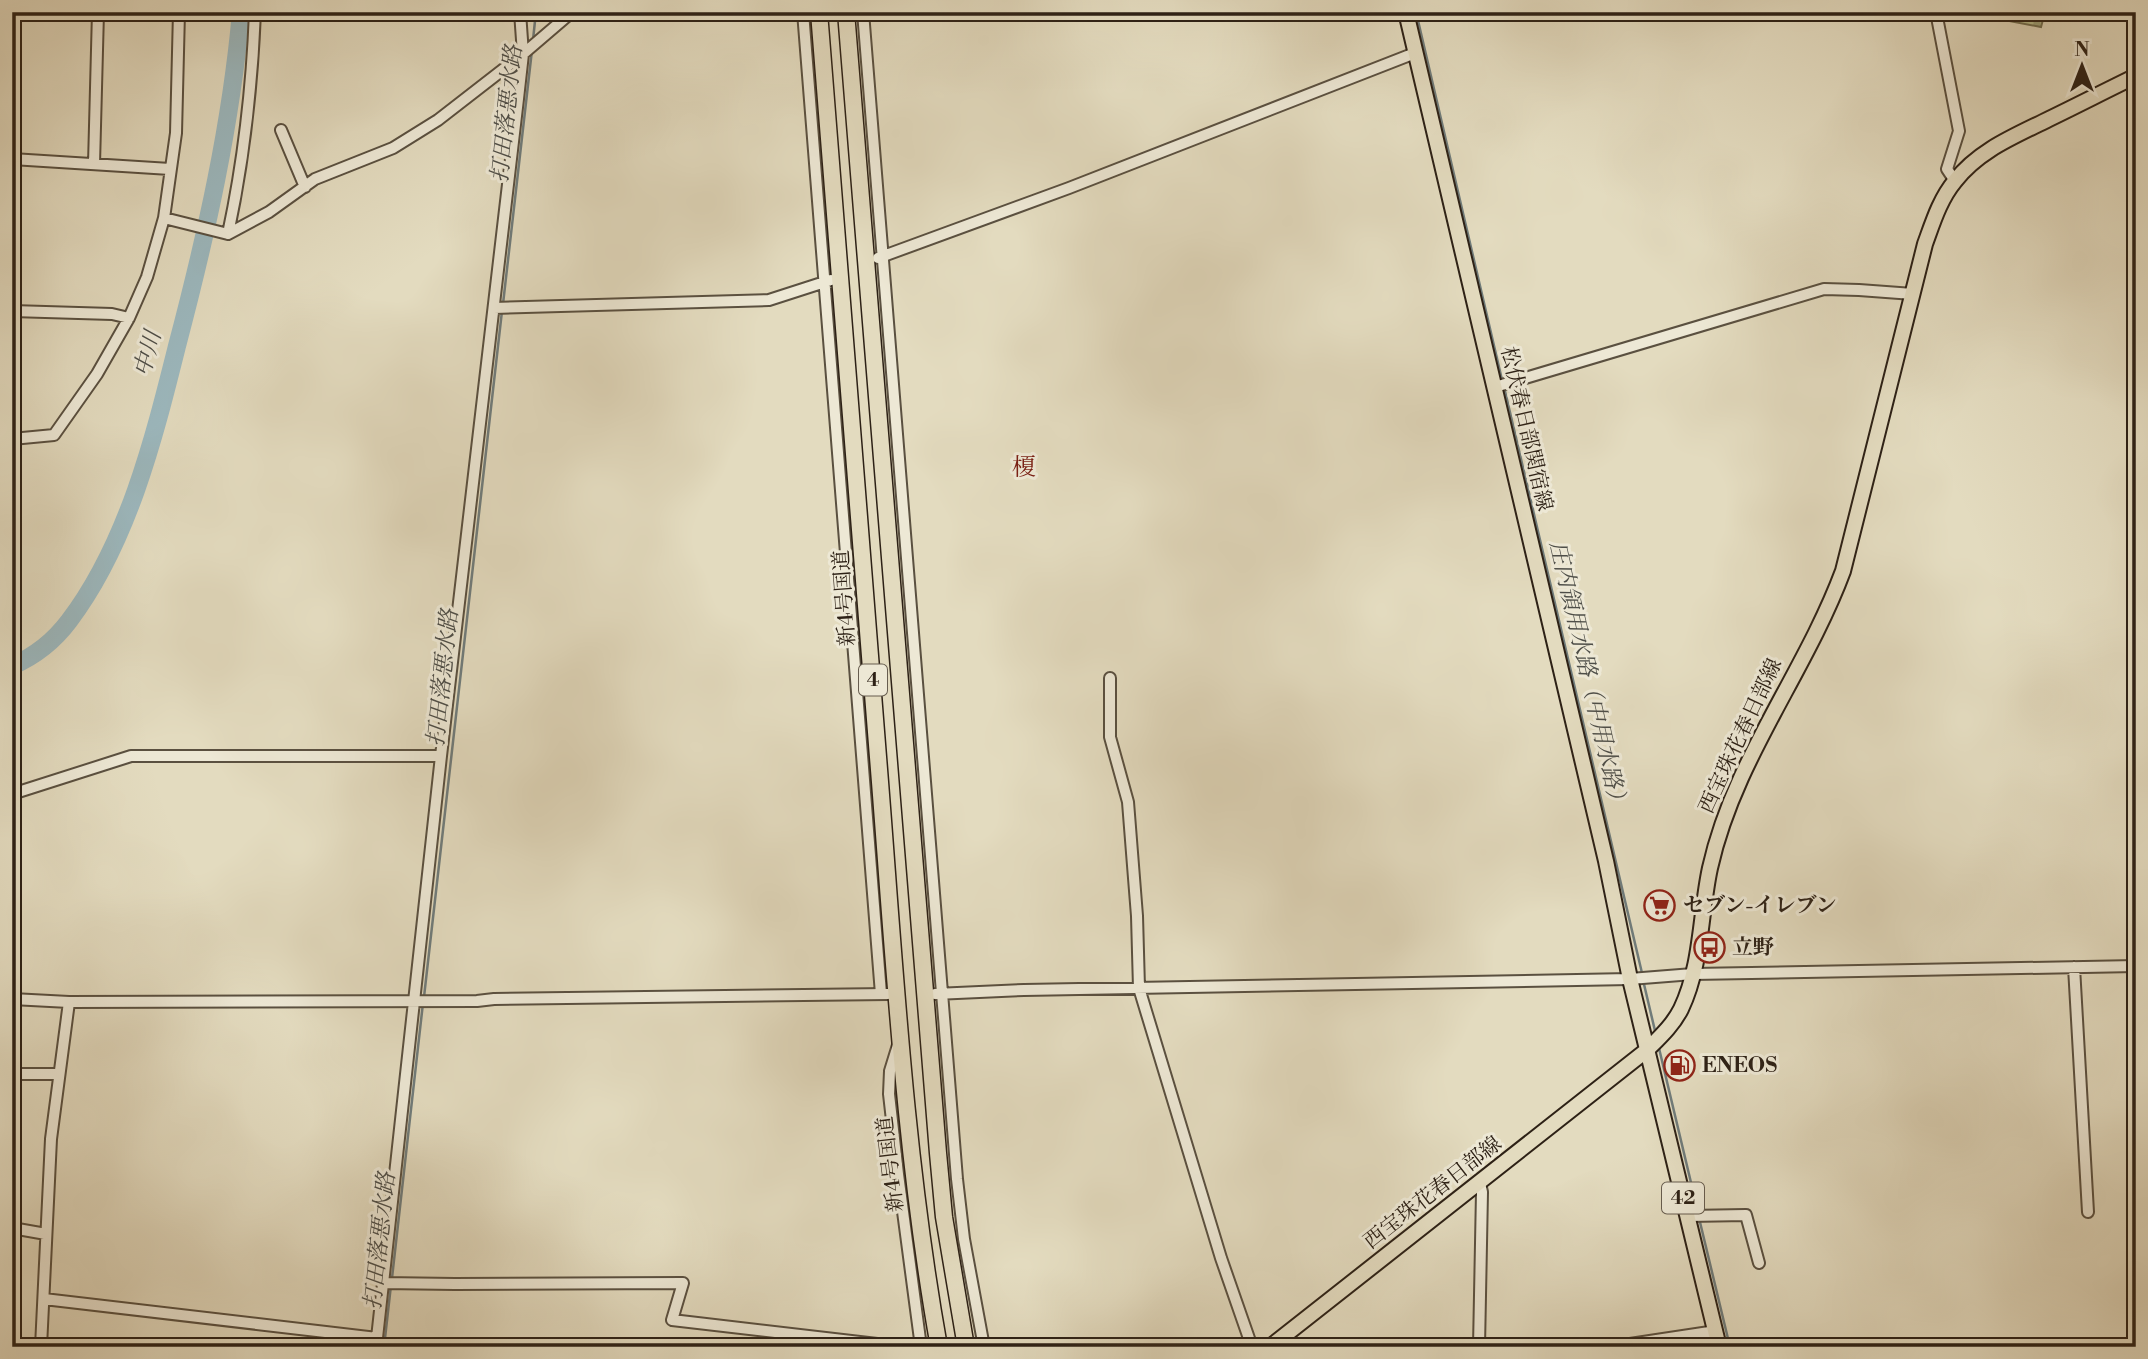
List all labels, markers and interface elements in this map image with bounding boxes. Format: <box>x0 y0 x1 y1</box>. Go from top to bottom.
north arrow <box>2046 32 2116 102</box>
text: N <box>2074 38 2090 62</box>
water label: 打田落悪水路 <box>486 42 528 184</box>
water label: 中川 <box>129 325 168 380</box>
street label: 松伏春日部関宿線 <box>1494 344 1558 514</box>
district label: 榎 <box>1012 453 1036 483</box>
water label: 庄内領用水路（中用水路） <box>1543 538 1633 814</box>
street label: 新4号国道 <box>829 549 861 647</box>
water label: 打田落悪水路 <box>422 606 464 748</box>
street label: 西宝珠花春日部線 <box>1694 654 1788 818</box>
road number: 4 <box>859 664 887 695</box>
supermarket icon: セブン-イレブン <box>1643 889 1677 923</box>
place label: セブン-イレブン <box>1683 893 1837 919</box>
bus stop icon: 立野 <box>1692 931 1726 965</box>
place label: 立野 <box>1732 935 1774 961</box>
fuel station icon: ENEOS <box>1662 1049 1696 1083</box>
place label: ENEOS <box>1702 1053 1777 1079</box>
street label: 新4号国道 <box>872 1115 910 1213</box>
street label: 西宝珠花春日部線 <box>1359 1131 1507 1255</box>
water label: 打田落悪水路 <box>359 1169 401 1311</box>
road number: 42 <box>1662 1182 1704 1214</box>

